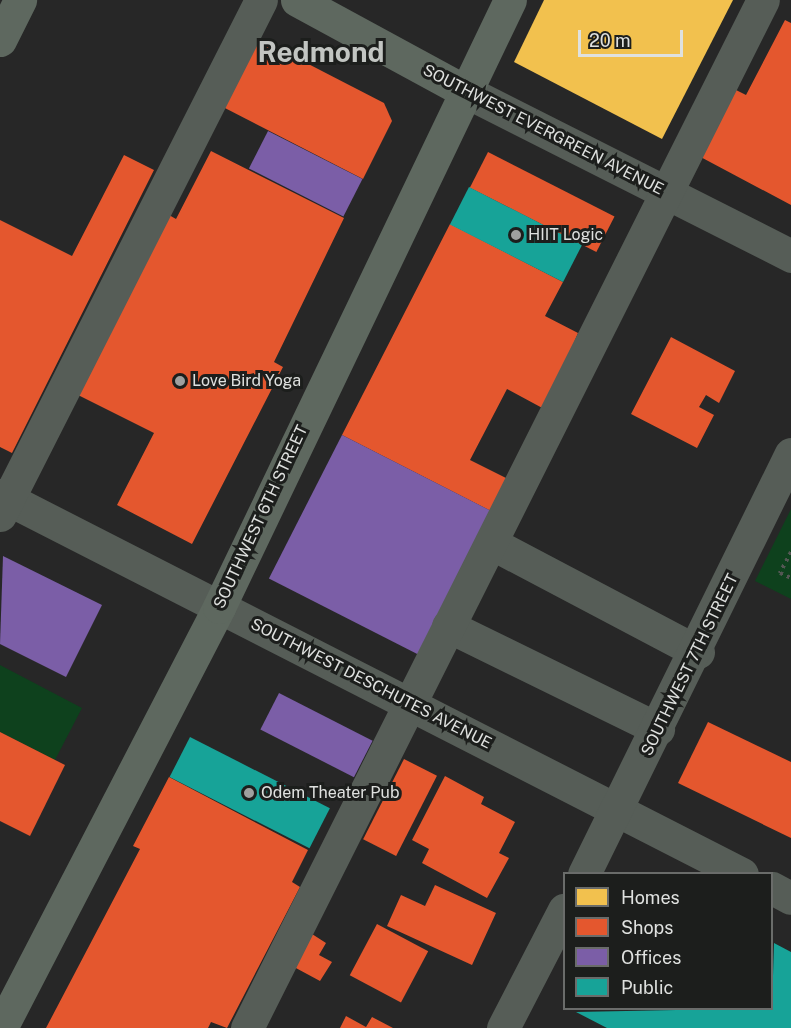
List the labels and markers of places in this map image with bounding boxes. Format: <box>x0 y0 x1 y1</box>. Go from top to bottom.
place label: HIIT Logic <box>528 225 603 245</box>
marker: HIIT Logic <box>509 228 523 242</box>
place label: Love Bird Yoga <box>192 371 301 391</box>
marker: Love Bird Yoga <box>173 374 187 388</box>
place label: Odem Theater Pub <box>261 783 399 803</box>
marker: Odem Theater Pub <box>242 786 256 800</box>

